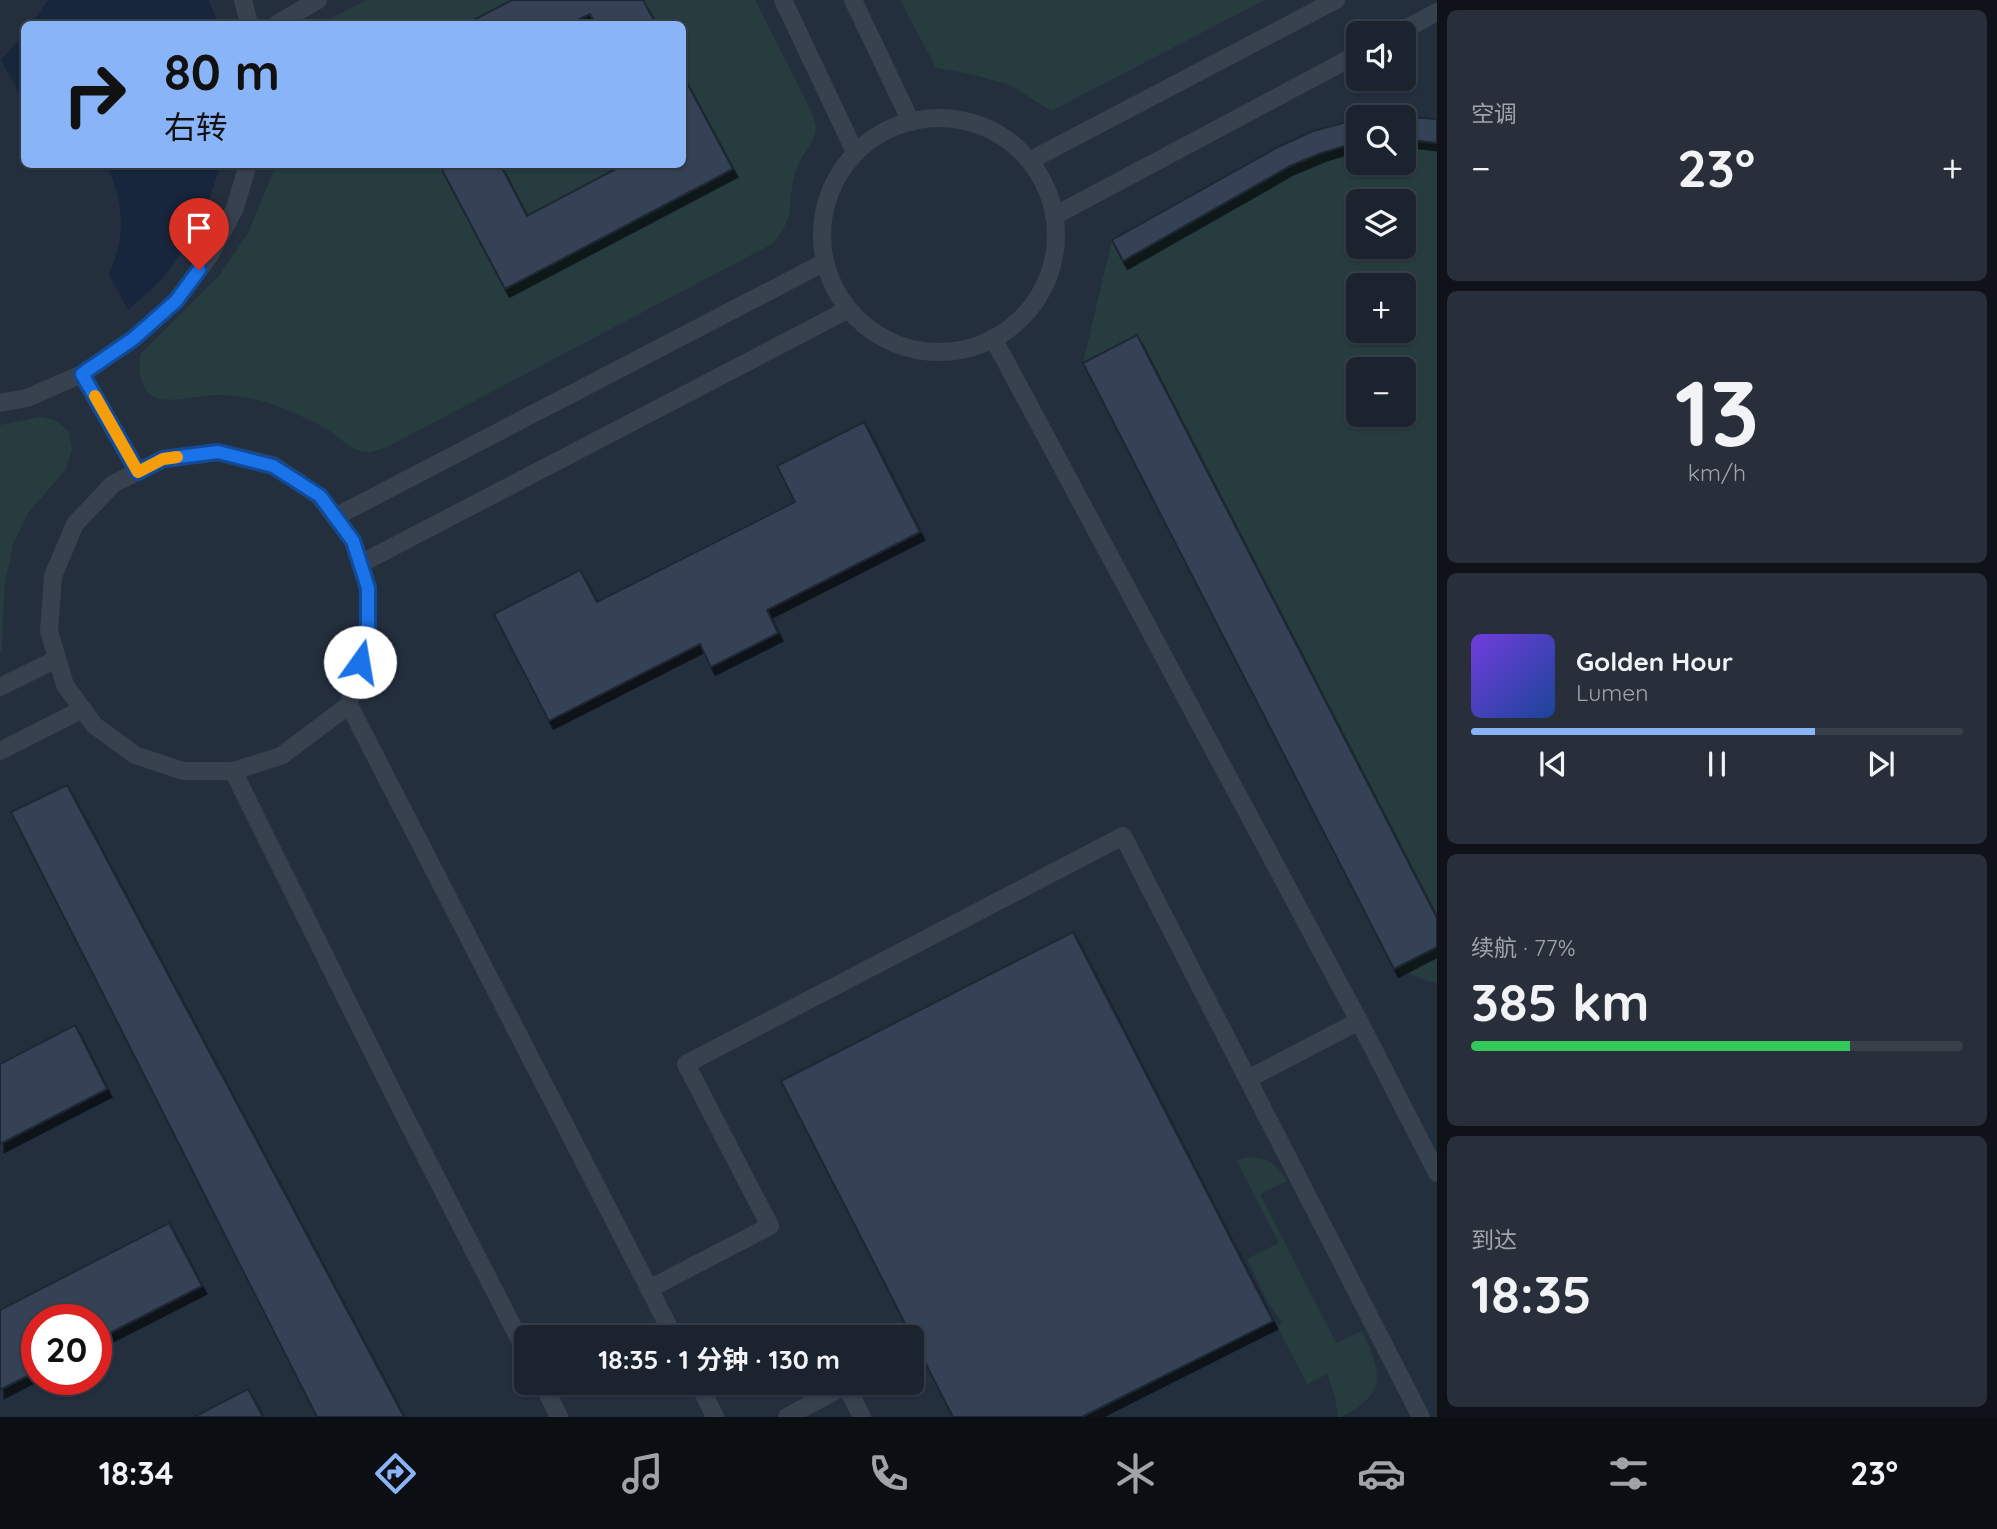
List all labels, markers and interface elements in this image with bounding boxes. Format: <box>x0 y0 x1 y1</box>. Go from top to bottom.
map controls <box>1346 21 1416 427</box>
button: sound <box>1346 21 1416 91</box>
text: 80 m <box>164 41 280 102</box>
icon: right <box>49 49 140 140</box>
text: 空调 <box>1471 99 1517 128</box>
button: search <box>1346 105 1416 175</box>
text: 右转 <box>164 107 228 147</box>
text: 23° <box>1677 135 1755 200</box>
text: − <box>1471 144 1491 192</box>
text: + <box>1942 144 1963 192</box>
button: layers <box>1346 189 1416 259</box>
pin <box>169 198 229 270</box>
icon: arrive <box>180 209 218 247</box>
button: + <box>1346 273 1416 343</box>
text: 13 <box>1675 355 1759 469</box>
button: − <box>1346 357 1416 427</box>
text: km/h <box>1688 458 1746 487</box>
position arrow <box>323 625 397 699</box>
text: Golden Hour <box>1576 645 1733 678</box>
text: Lumen <box>1576 678 1649 707</box>
icon: previous <box>1534 745 1572 783</box>
icon: pause <box>1698 745 1736 783</box>
icon: next <box>1862 745 1900 783</box>
text: 续航 · 77% <box>1471 933 1576 962</box>
text: 385 km <box>1471 969 1649 1034</box>
text: 到达 <box>1471 1225 1517 1254</box>
text: 18:35 <box>1471 1261 1592 1326</box>
speed limit sign: 20 <box>21 1304 112 1395</box>
text: 18:35 · 1 分钟 · 130 m <box>598 1343 840 1376</box>
icon: directions <box>371 1449 420 1498</box>
icon: music <box>618 1449 667 1498</box>
icon: phone <box>864 1449 913 1498</box>
icon: climate <box>1111 1449 1160 1498</box>
icon: car <box>1357 1449 1406 1498</box>
icon: filters <box>1604 1449 1653 1498</box>
text: 18:34 <box>99 1453 174 1493</box>
text: 23° <box>1850 1453 1898 1493</box>

